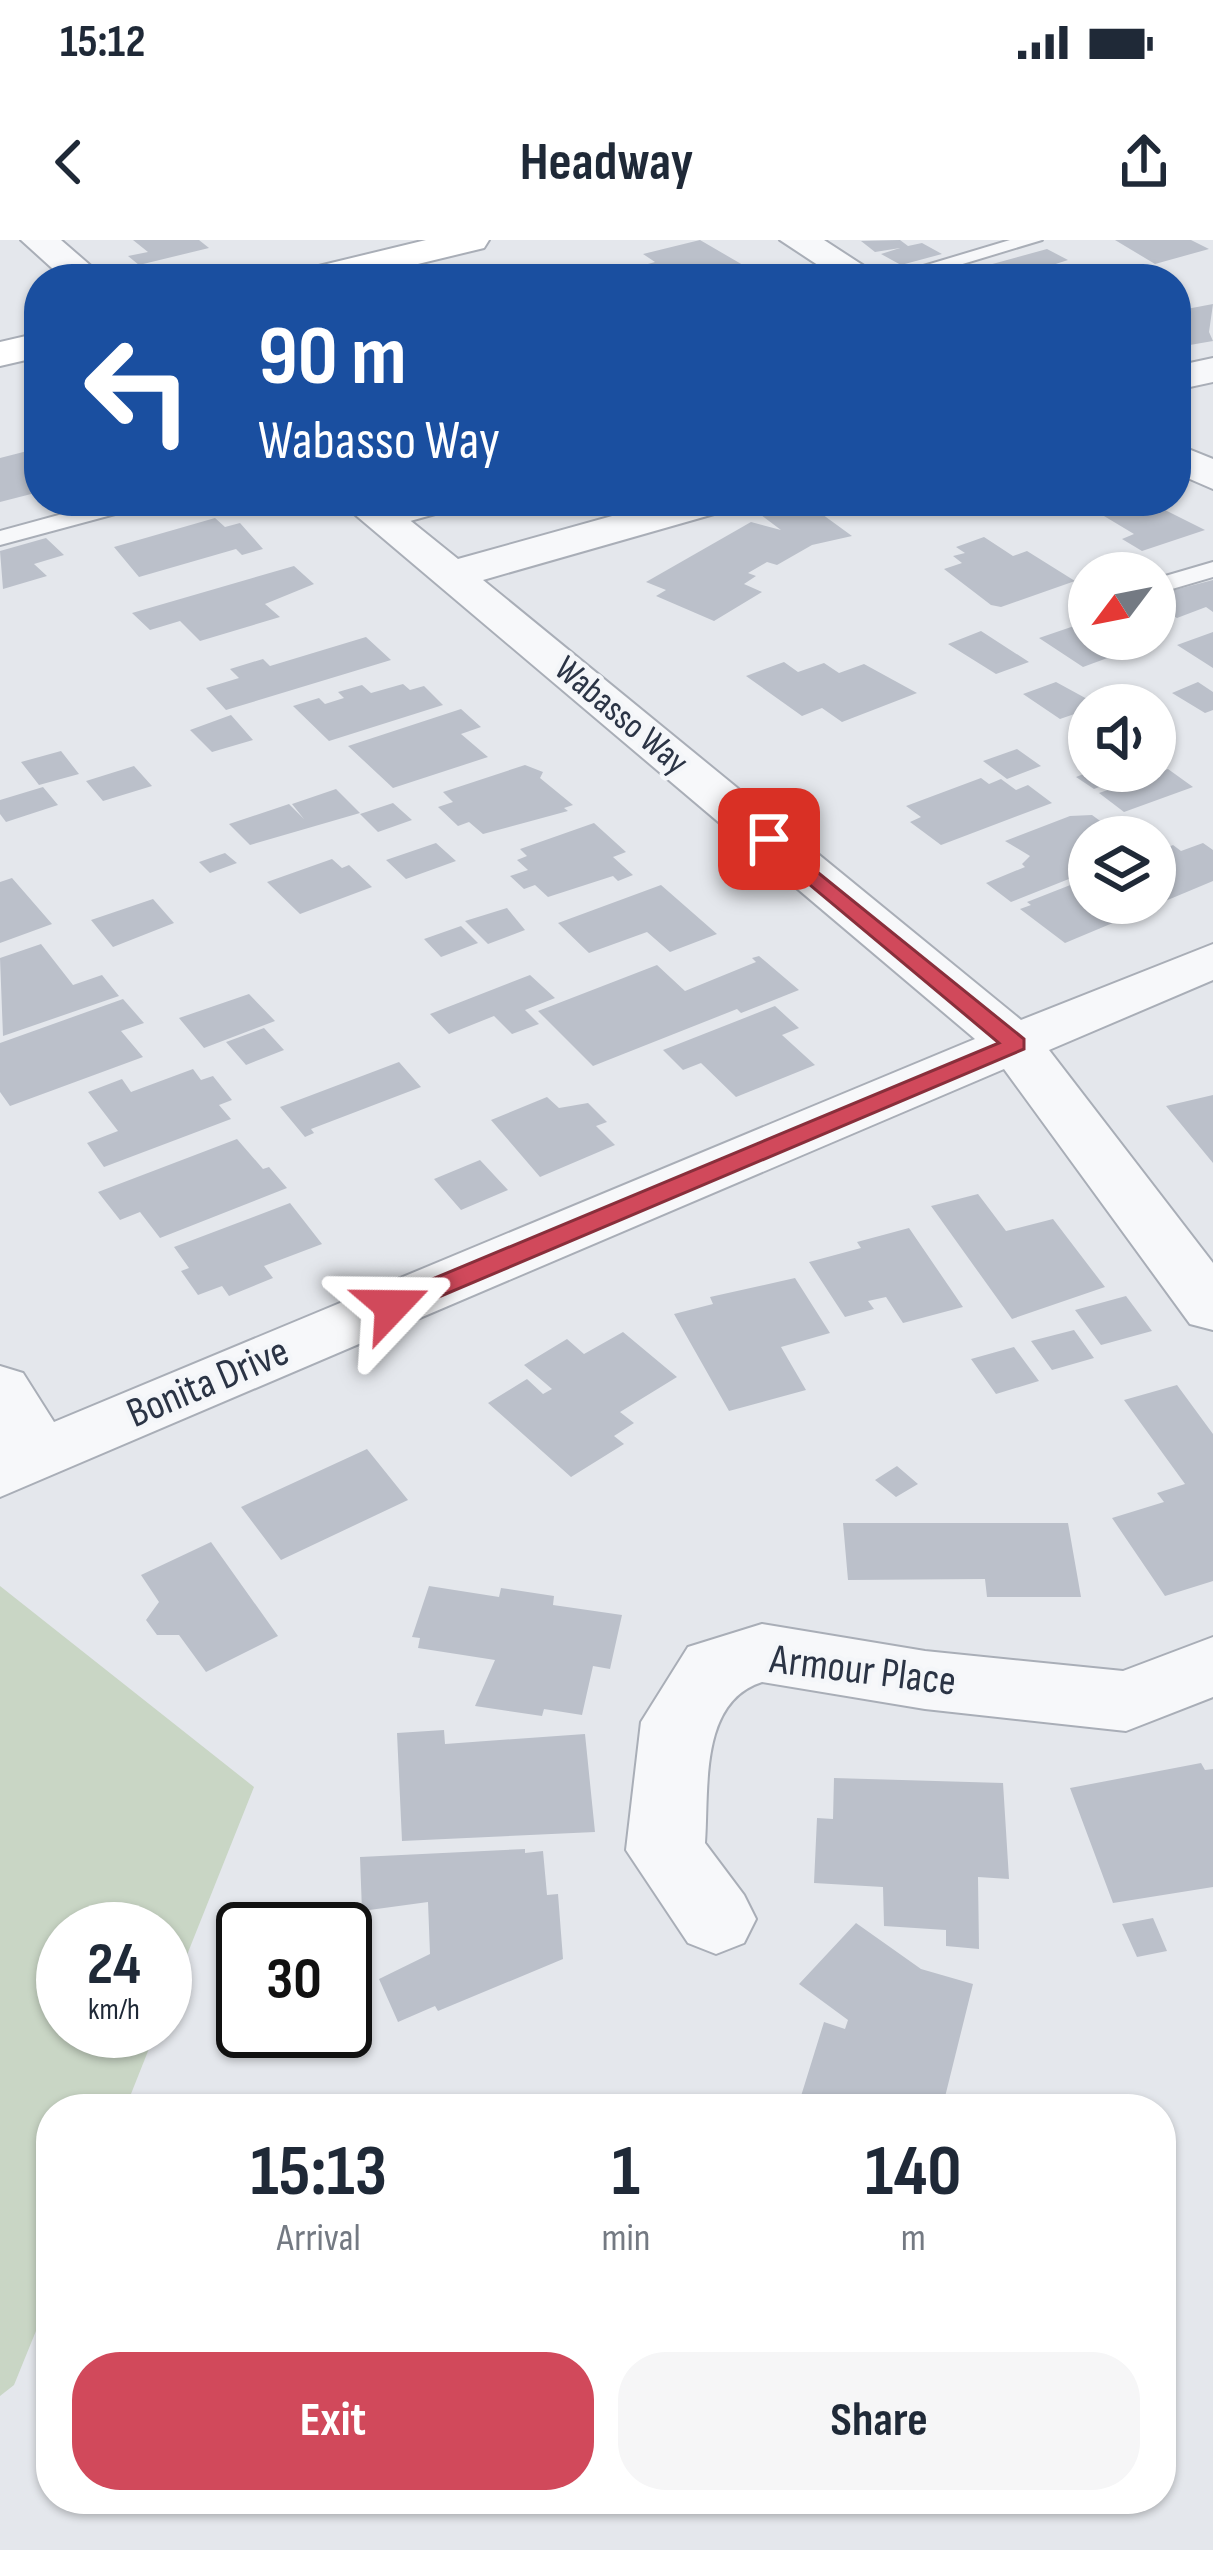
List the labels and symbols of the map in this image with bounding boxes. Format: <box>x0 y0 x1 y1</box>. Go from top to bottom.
north arrow <box>1068 552 1176 660</box>
street label: Wabasso Way <box>545 648 697 784</box>
pin <box>718 788 820 890</box>
position arrow <box>329 1243 455 1369</box>
street label: Bonita Drive <box>119 1326 297 1440</box>
street label: Armour Place <box>766 1634 959 1708</box>
speed limit sign: 30 <box>216 1902 372 2058</box>

